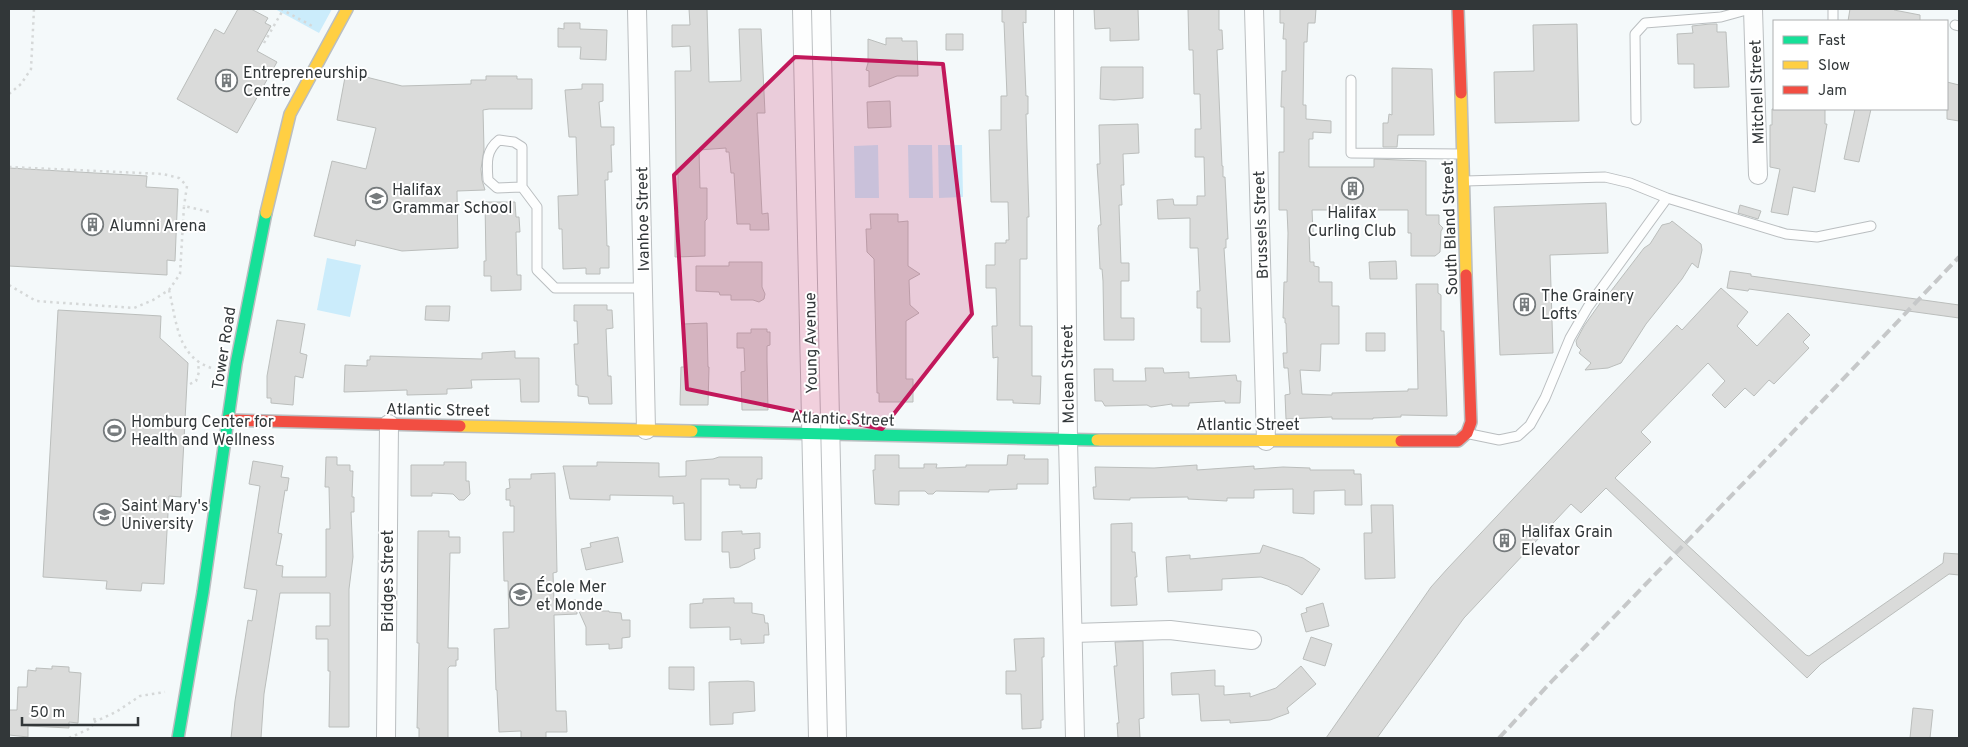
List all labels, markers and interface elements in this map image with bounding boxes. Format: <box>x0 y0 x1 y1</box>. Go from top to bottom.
legend <box>1773 20 1948 110</box>
text: Fast <box>1818 32 1846 51</box>
street label: Mitchell Street <box>1746 39 1770 145</box>
text: Slow <box>1818 57 1850 76</box>
place label: Entrepreneurship Centre <box>243 64 367 102</box>
building icon: Entrepreneurship Centre <box>215 69 239 93</box>
text: Jam <box>1818 82 1847 101</box>
street label: South Bland Street <box>1439 160 1463 296</box>
street label: Ivanhoe Street <box>633 166 655 272</box>
street label: Brussels Street <box>1250 170 1274 280</box>
building icon: Halifax Curling Club <box>1340 176 1364 200</box>
place label: Halifax Grammar School <box>392 181 512 219</box>
school or university icon: Halifax Grammar School <box>364 186 388 210</box>
place label: Halifax Curling Club <box>1308 204 1396 242</box>
building icon: Alumni Arena <box>81 213 105 237</box>
place label: Alumni Arena <box>109 217 206 237</box>
place label: The Grainery Lofts <box>1541 287 1634 325</box>
street label: Young Avenue <box>801 292 823 394</box>
building icon: The Grainery Lofts <box>1513 292 1537 316</box>
street label: Tower Road <box>209 305 241 391</box>
street label: Mclean Street <box>1058 324 1080 424</box>
street label: Atlantic Street <box>386 400 490 422</box>
street label: Atlantic Street <box>791 408 895 432</box>
place label: Homburg Center for Health and Wellness <box>131 413 275 451</box>
street label: Atlantic Street <box>1196 416 1300 436</box>
sports icon: Homburg Center for Health and Wellness <box>103 418 127 442</box>
place label: Saint Mary's University <box>121 497 208 535</box>
school or university icon: Saint Mary's University <box>93 502 117 526</box>
place label: Halifax Grain Elevator <box>1521 523 1613 561</box>
building icon: Halifax Grain Elevator <box>1493 528 1517 552</box>
street label: Bridges Street <box>379 530 399 632</box>
place label: École Mer et Monde <box>536 576 607 616</box>
school or university icon: École Mer et Monde <box>508 583 532 607</box>
scale bar <box>22 694 139 726</box>
text: 50 m <box>30 704 65 723</box>

